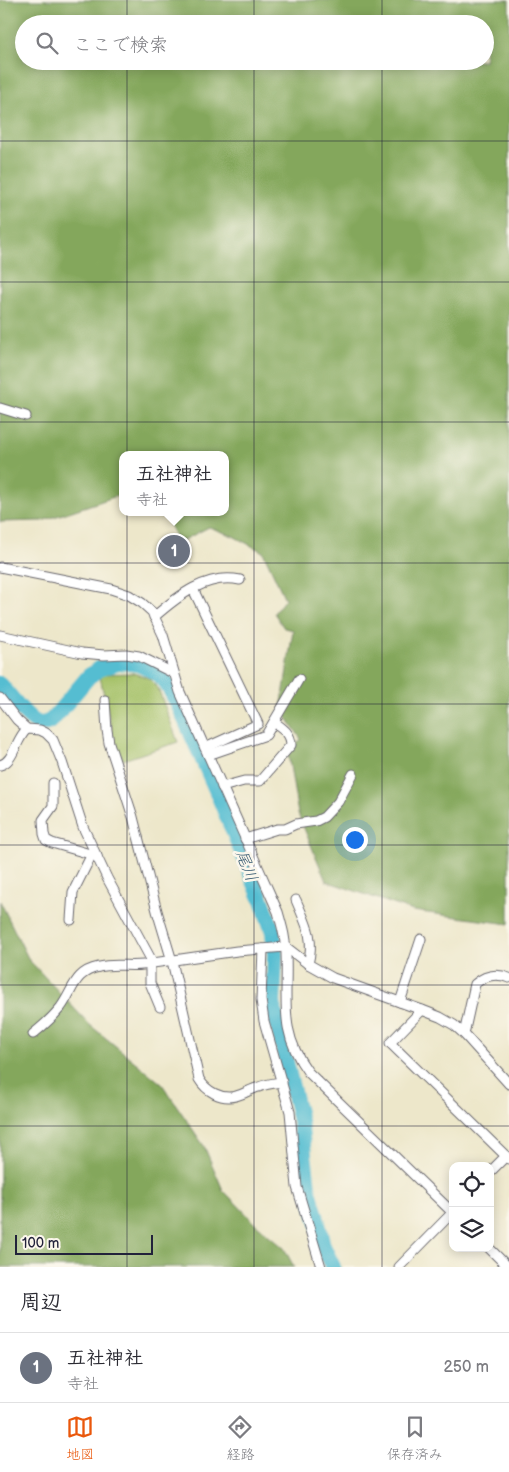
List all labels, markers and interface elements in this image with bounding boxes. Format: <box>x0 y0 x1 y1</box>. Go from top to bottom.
search box <box>15 15 494 70</box>
icon: search <box>33 29 61 57</box>
text: ここで検索 <box>73 34 168 57</box>
popup <box>119 451 229 516</box>
text: 五社神社 <box>136 463 212 486</box>
text: 寺社 <box>136 491 168 510</box>
pin: 1 <box>158 532 190 570</box>
your location <box>342 827 368 853</box>
water label: 尾川 <box>231 848 261 884</box>
map controls <box>449 1162 494 1252</box>
button: locate <box>449 1162 494 1207</box>
button: layers <box>449 1207 494 1252</box>
scale bar <box>15 1232 152 1255</box>
text: 100 m <box>22 1235 59 1252</box>
text: 周辺 <box>20 1290 62 1315</box>
text: 五社神社 <box>67 1347 143 1370</box>
text: 1 <box>33 1358 39 1377</box>
text: 250 m <box>443 1358 489 1377</box>
text: 寺社 <box>67 1375 99 1394</box>
tab: 地図 <box>66 1413 94 1463</box>
tab: 経路 <box>226 1413 254 1463</box>
tab: 保存済み <box>387 1413 443 1463</box>

